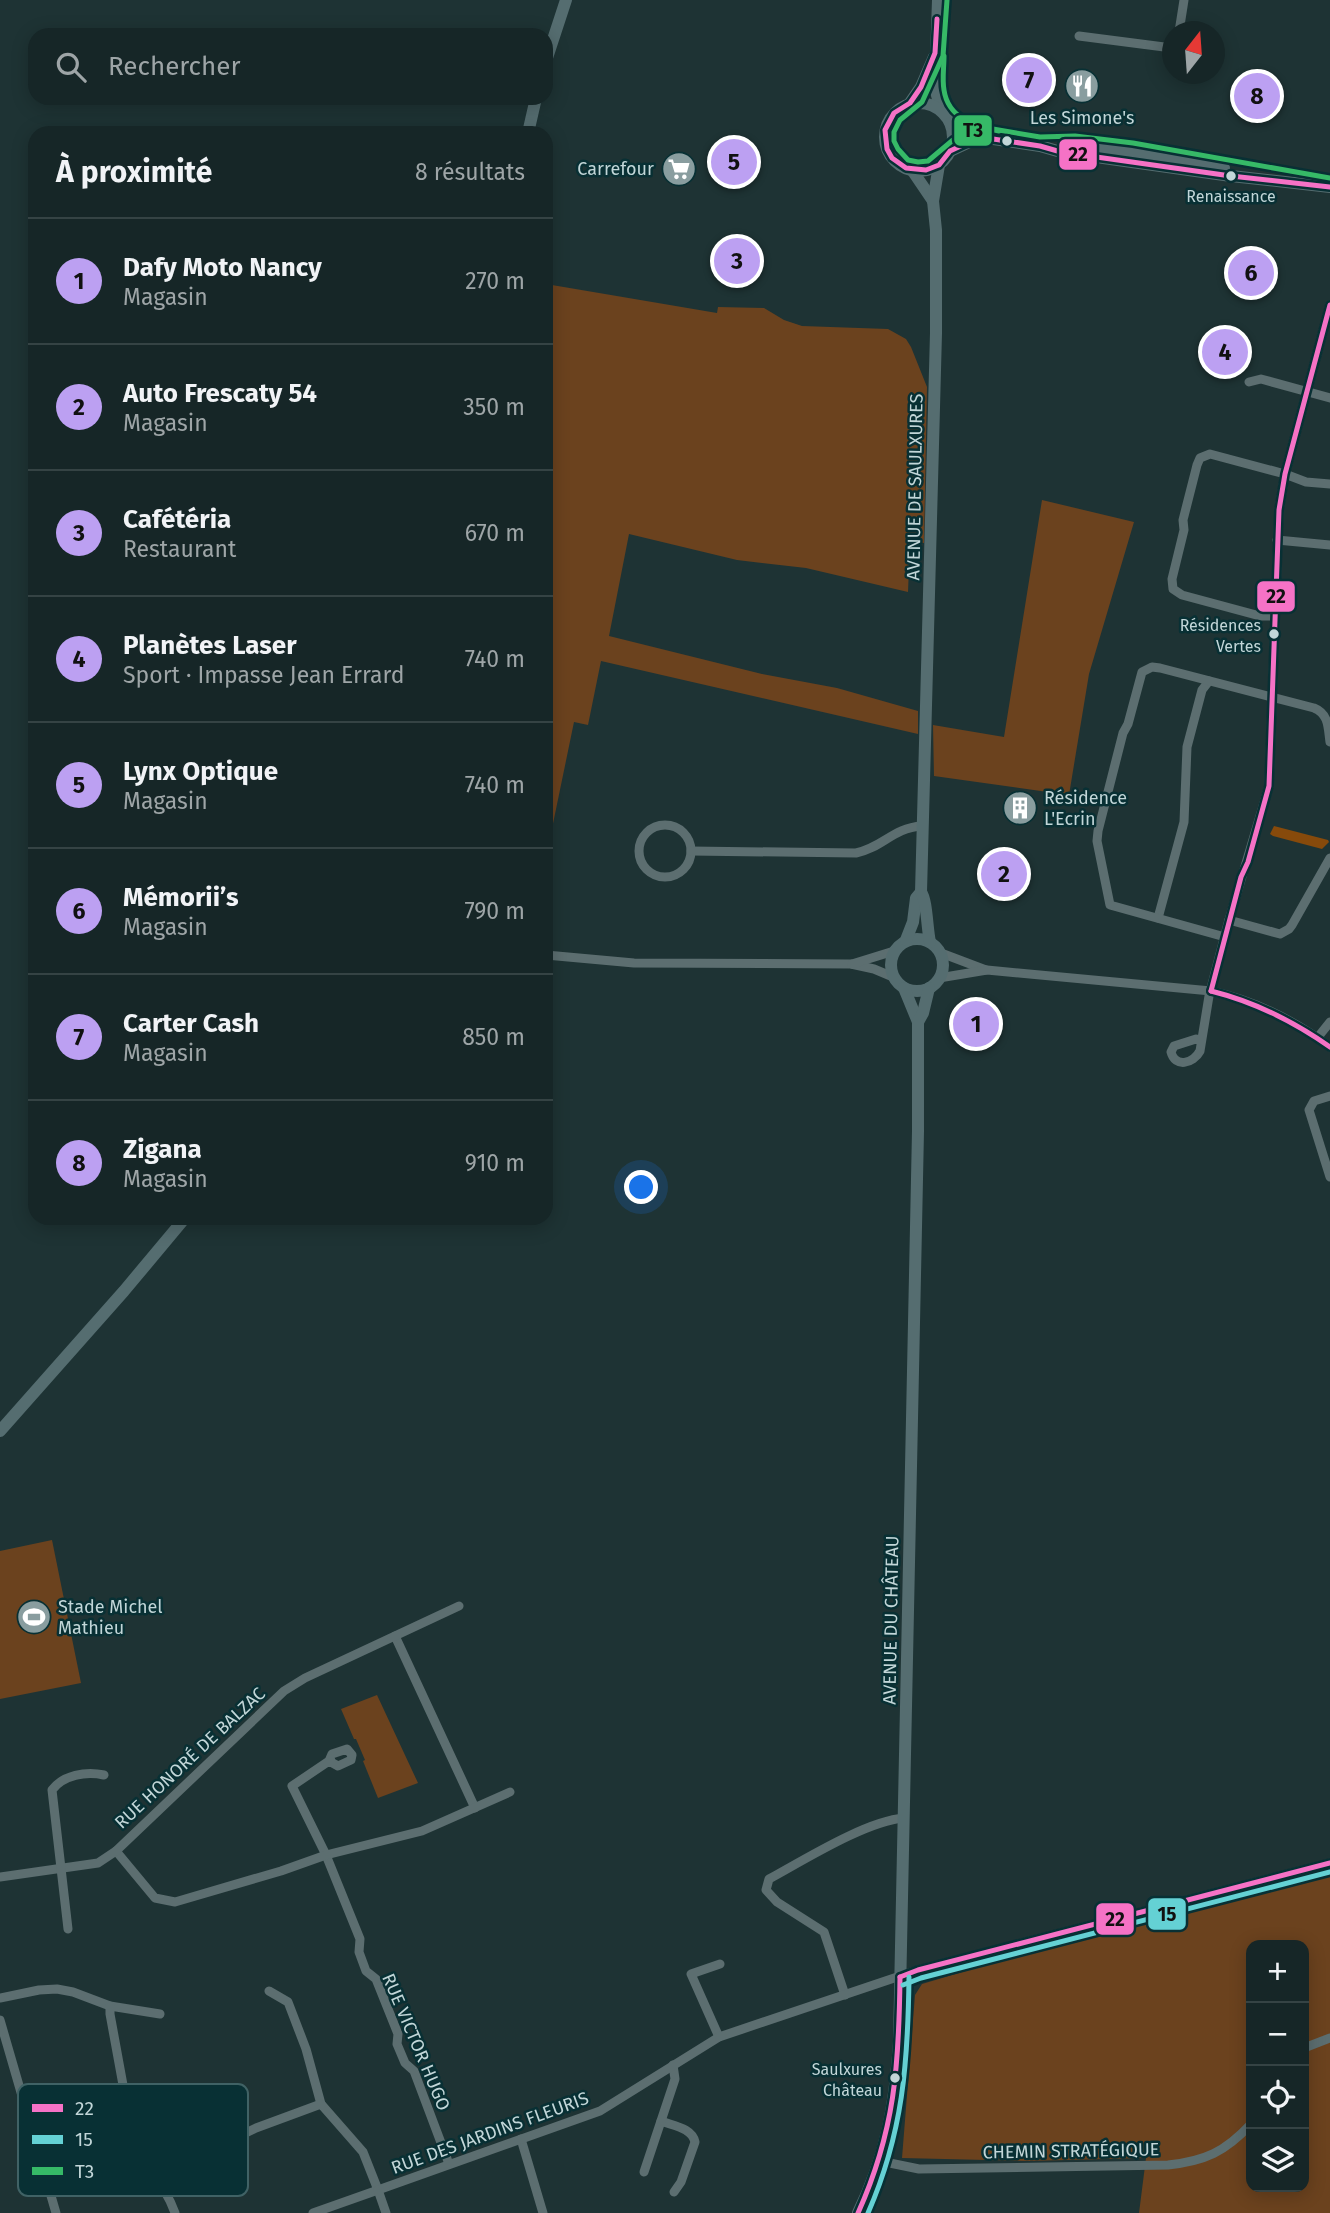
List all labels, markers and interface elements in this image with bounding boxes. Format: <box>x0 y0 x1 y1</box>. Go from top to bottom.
north arrow <box>1162 21 1225 84</box>
search box <box>28 28 553 105</box>
icon: search <box>52 48 90 86</box>
text: Rechercher <box>108 51 240 82</box>
pin: 7 <box>1006 54 1052 106</box>
restaurant icon: Les Simone's <box>1063 67 1101 105</box>
pin: 8 <box>1234 70 1280 122</box>
place label: Les Simone's <box>1030 107 1134 129</box>
line badge: T3 <box>953 114 993 147</box>
text: T3 <box>963 119 983 142</box>
unlabelled marker <box>1000 134 1014 148</box>
pin: 5 <box>711 136 757 188</box>
line badge: 22 <box>1058 138 1098 171</box>
text: 22 <box>1068 143 1088 166</box>
supermarket icon: Carrefour <box>660 150 698 188</box>
text: À proximité <box>56 154 212 190</box>
text: 8 résultats <box>415 158 525 186</box>
place label: Carrefour <box>577 158 654 180</box>
marker: Renaissance <box>1224 169 1238 183</box>
place label: Renaissance <box>1186 187 1276 206</box>
pin: 3 <box>714 235 760 287</box>
pin: 6 <box>1228 247 1274 299</box>
text: Dafy Moto Nancy <box>123 252 322 283</box>
text: 1 <box>74 267 84 295</box>
text: 270 m <box>465 267 525 295</box>
text: Magasin <box>123 283 208 311</box>
pin: 4 <box>1202 326 1248 378</box>
text: Auto Frescaty 54 <box>123 378 317 409</box>
text: 2 <box>73 393 85 421</box>
text: 350 m <box>463 393 525 421</box>
street label: AVENUE DE SAULXURES <box>902 393 928 581</box>
text: Magasin <box>123 409 208 437</box>
text: Cafétéria <box>123 504 231 535</box>
text: 3 <box>73 519 85 547</box>
text: 670 m <box>465 519 525 547</box>
text: Restaurant <box>123 535 236 563</box>
line badge: 22 <box>1256 580 1296 613</box>
text: 22 <box>1266 585 1286 608</box>
place label: Résidences Vertes <box>1180 616 1261 656</box>
marker: Résidences Vertes <box>1267 627 1281 641</box>
text: Planètes Laser <box>123 630 297 661</box>
text: 4 <box>73 645 86 673</box>
text: 740 m <box>465 645 525 673</box>
text: Sport · Impasse Jean Errard <box>123 661 405 689</box>
text: Lynx Optique <box>123 756 278 787</box>
text: 5 <box>73 771 85 799</box>
text: 740 m <box>465 771 525 799</box>
text: Magasin <box>123 787 208 815</box>
place label: Résidence L'Ecrin <box>1044 787 1127 830</box>
building icon: Résidence L'Ecrin <box>1001 789 1039 827</box>
pin: 2 <box>981 848 1027 900</box>
text: Mémorii’s <box>123 882 239 913</box>
text: 6 <box>73 897 85 925</box>
text: 790 m <box>464 897 525 925</box>
text: Magasin <box>123 913 208 941</box>
pin: 1 <box>953 998 999 1050</box>
text: Carter Cash <box>123 1008 259 1039</box>
text: 7 <box>74 1023 84 1051</box>
text: 850 m <box>462 1023 525 1051</box>
text: Magasin <box>123 1039 208 1067</box>
text: Zigana <box>123 1134 202 1165</box>
text: 8 <box>72 1149 86 1177</box>
text: 910 m <box>465 1149 525 1177</box>
text: Magasin <box>123 1165 208 1193</box>
your location <box>624 1170 658 1204</box>
street label: AVENUE DU CHÂTEAU <box>879 1535 903 1705</box>
place label: Stade Michel Mathieu <box>58 1596 163 1639</box>
sports icon: Stade Michel Mathieu <box>15 1598 53 1636</box>
street label: RUE HONORÉ DE BALZAC <box>110 1682 270 1833</box>
line badge: 15 <box>1147 1897 1187 1931</box>
line badge: 22 <box>1095 1902 1135 1936</box>
text: 15 <box>1157 1903 1177 1926</box>
text: 22 <box>1105 1908 1125 1931</box>
map controls <box>1246 1940 1309 2192</box>
button: + <box>1246 1940 1309 2003</box>
street label: RUE VICTOR HUGO <box>377 1970 455 2114</box>
button: − <box>1246 2003 1309 2066</box>
place label: Saulxures Château <box>812 2060 882 2100</box>
button: locate <box>1246 2066 1309 2129</box>
marker: Saulxures Château <box>888 2071 902 2085</box>
legend <box>18 2084 248 2196</box>
street label: RUE DES JARDINS FLEURIS <box>388 2087 592 2179</box>
text: 22 <box>75 2097 94 2120</box>
text: 15 <box>75 2128 93 2151</box>
button: layers <box>1246 2129 1309 2192</box>
street label: CHEMIN STRATÉGIQUE <box>982 2137 1160 2164</box>
text: T3 <box>75 2160 94 2183</box>

